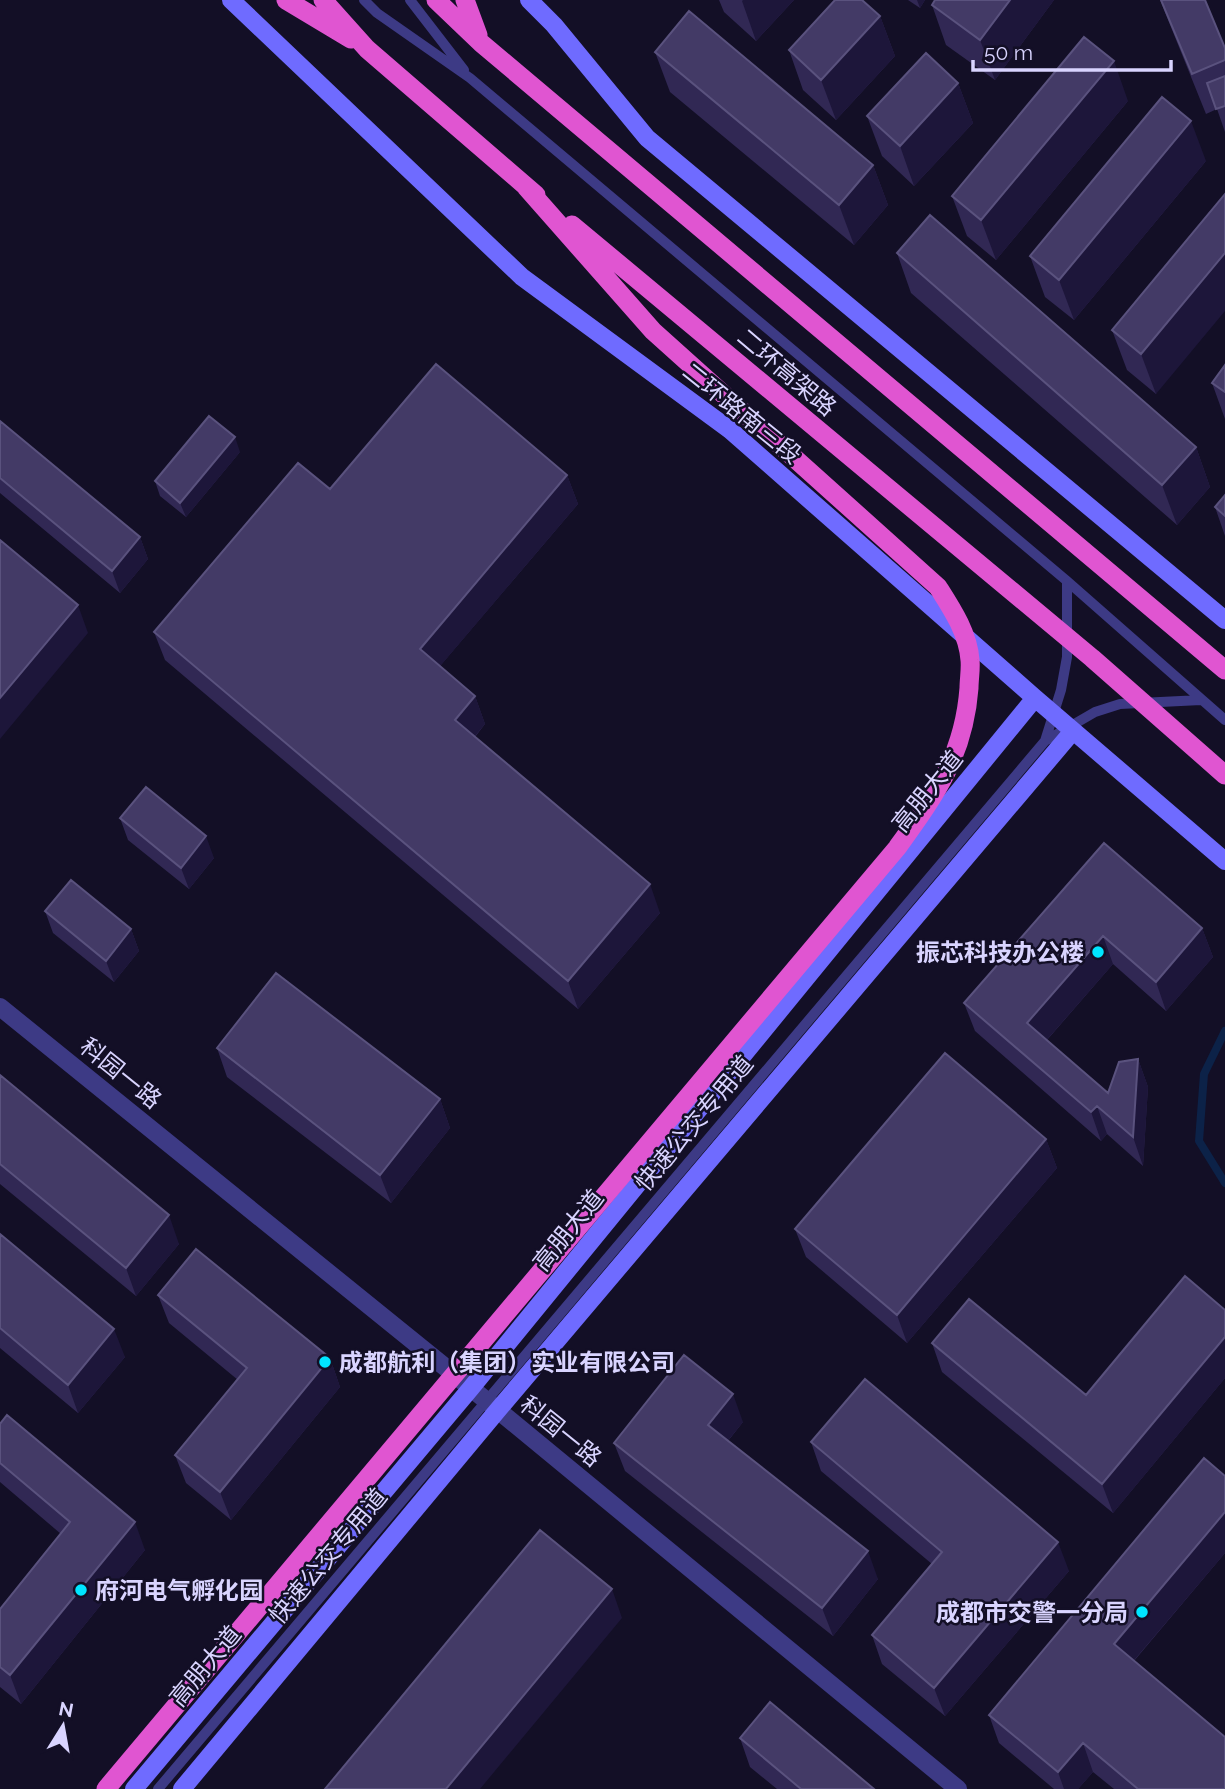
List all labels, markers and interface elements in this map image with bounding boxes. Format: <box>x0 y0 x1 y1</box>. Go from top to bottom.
scale bar <box>973 28 1171 72</box>
text: 50 m <box>984 40 1033 65</box>
street label: 二环高架路 <box>732 322 842 422</box>
street label: 二环路南三段 <box>677 356 807 470</box>
street label: 高朋大道 <box>886 745 968 837</box>
place label: 振芯科技办公楼 <box>916 938 1084 967</box>
marker: 振芯科技办公楼 <box>1090 944 1106 960</box>
street label: 科园一路 <box>75 1032 167 1114</box>
street label: 快速公交专用道 <box>629 1049 759 1197</box>
street label: 高朋大道 <box>527 1184 609 1276</box>
place label: 成都航利（集团）实业有限公司 <box>339 1348 675 1377</box>
marker: 成都航利（集团）实业有限公司 <box>317 1354 333 1370</box>
street label: 科园一路 <box>515 1390 607 1472</box>
street label: 快速公交专用道 <box>263 1482 393 1630</box>
place label: 府河电气孵化园 <box>95 1576 263 1605</box>
marker: 府河电气孵化园 <box>73 1582 89 1598</box>
place label: 成都市交警一分局 <box>936 1598 1128 1627</box>
marker: 成都市交警一分局 <box>1134 1604 1150 1620</box>
street label: 高朋大道 <box>163 1620 247 1712</box>
north arrow <box>28 1691 98 1761</box>
text: N <box>57 1697 75 1721</box>

